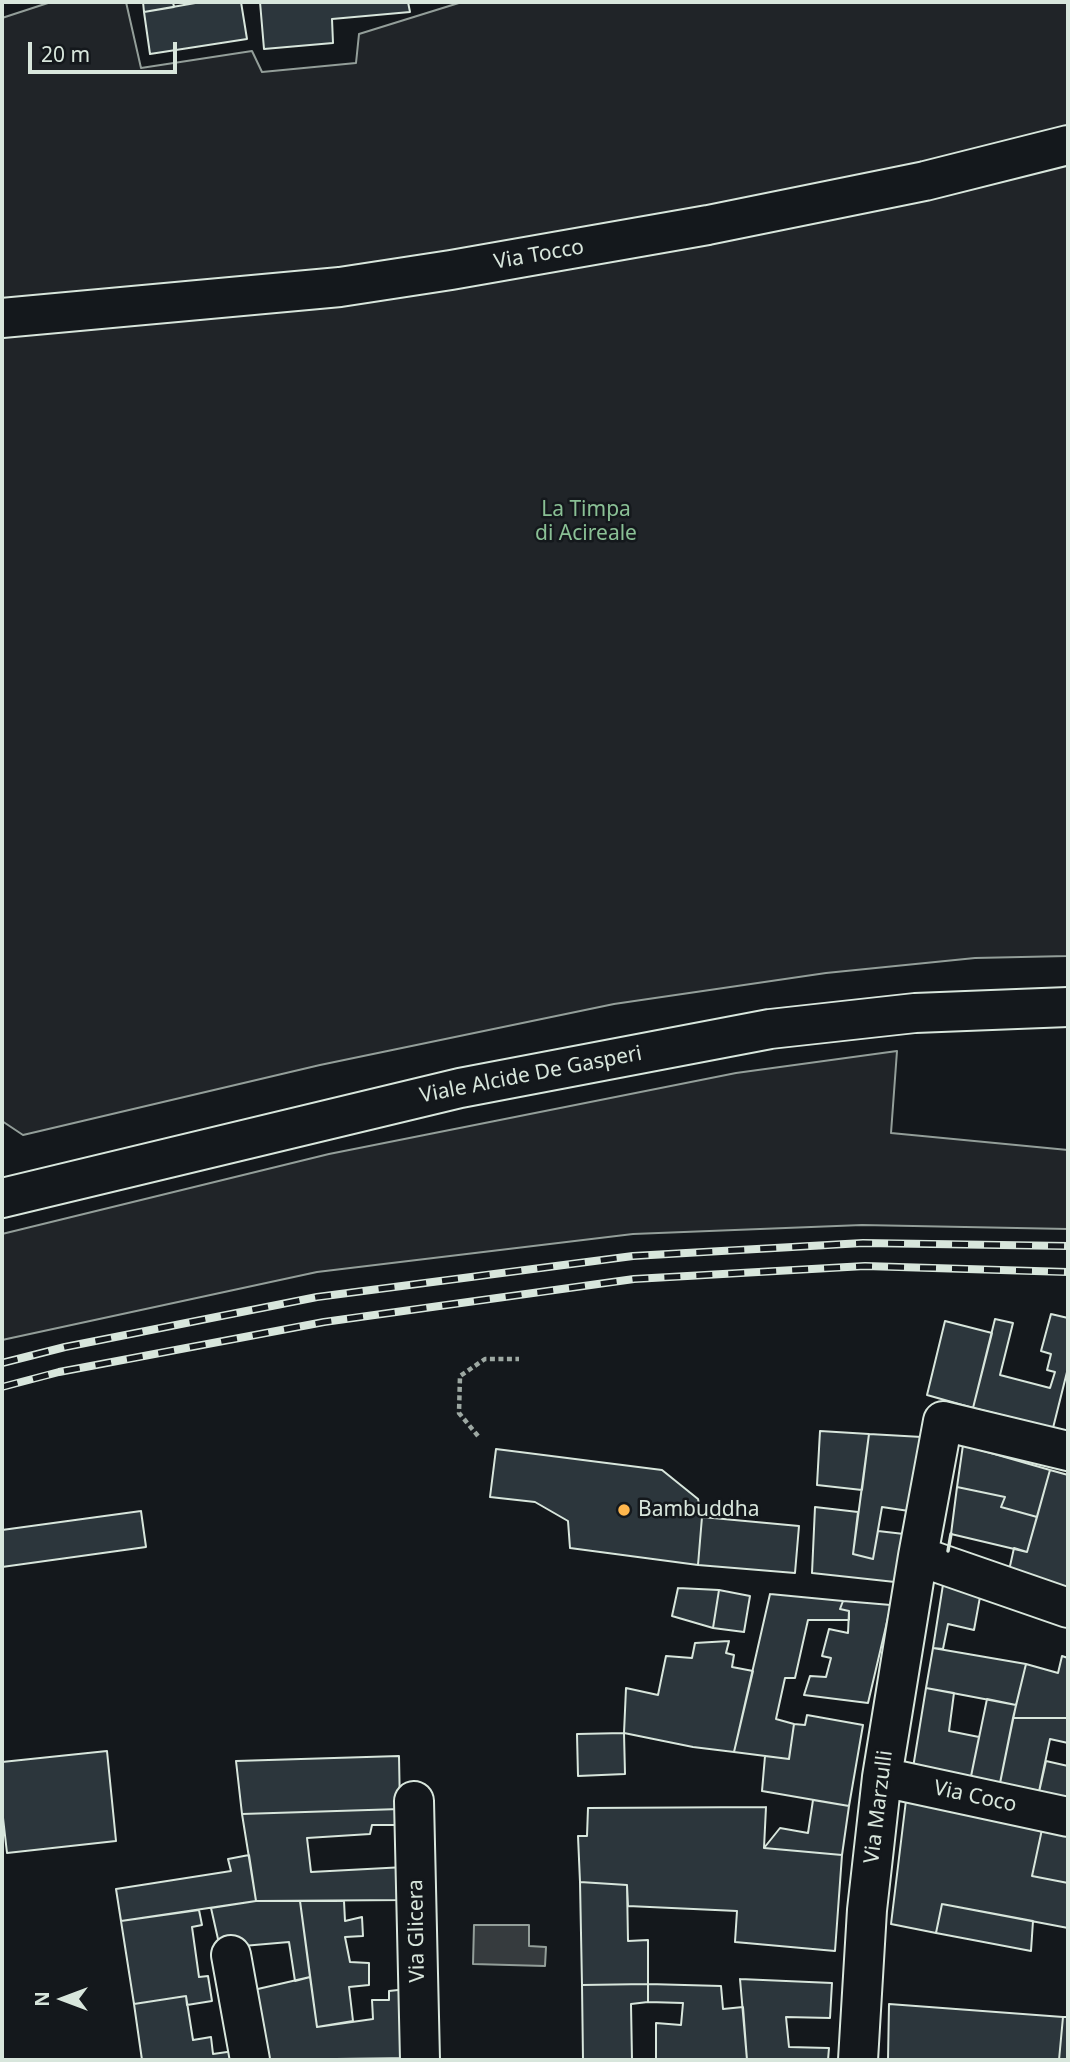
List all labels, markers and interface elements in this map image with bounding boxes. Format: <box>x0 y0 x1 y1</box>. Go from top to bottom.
scale bar <box>32 28 180 72</box>
text: 20 m <box>41 40 90 68</box>
street label: Via Tocco <box>492 235 586 275</box>
park label: La Timpa di Acireale <box>535 497 637 547</box>
street label: Viale Alcide De Gasperi <box>418 1041 644 1109</box>
place label: Bambuddha <box>638 1497 760 1523</box>
marker: Bambuddha <box>616 1502 632 1518</box>
street label: Via Marzulli <box>860 1749 898 1865</box>
street label: Via Coco <box>931 1776 1019 1818</box>
street label: Via Glicera <box>404 1879 430 1983</box>
north arrow <box>28 1964 98 2034</box>
text: N <box>29 1991 55 2007</box>

